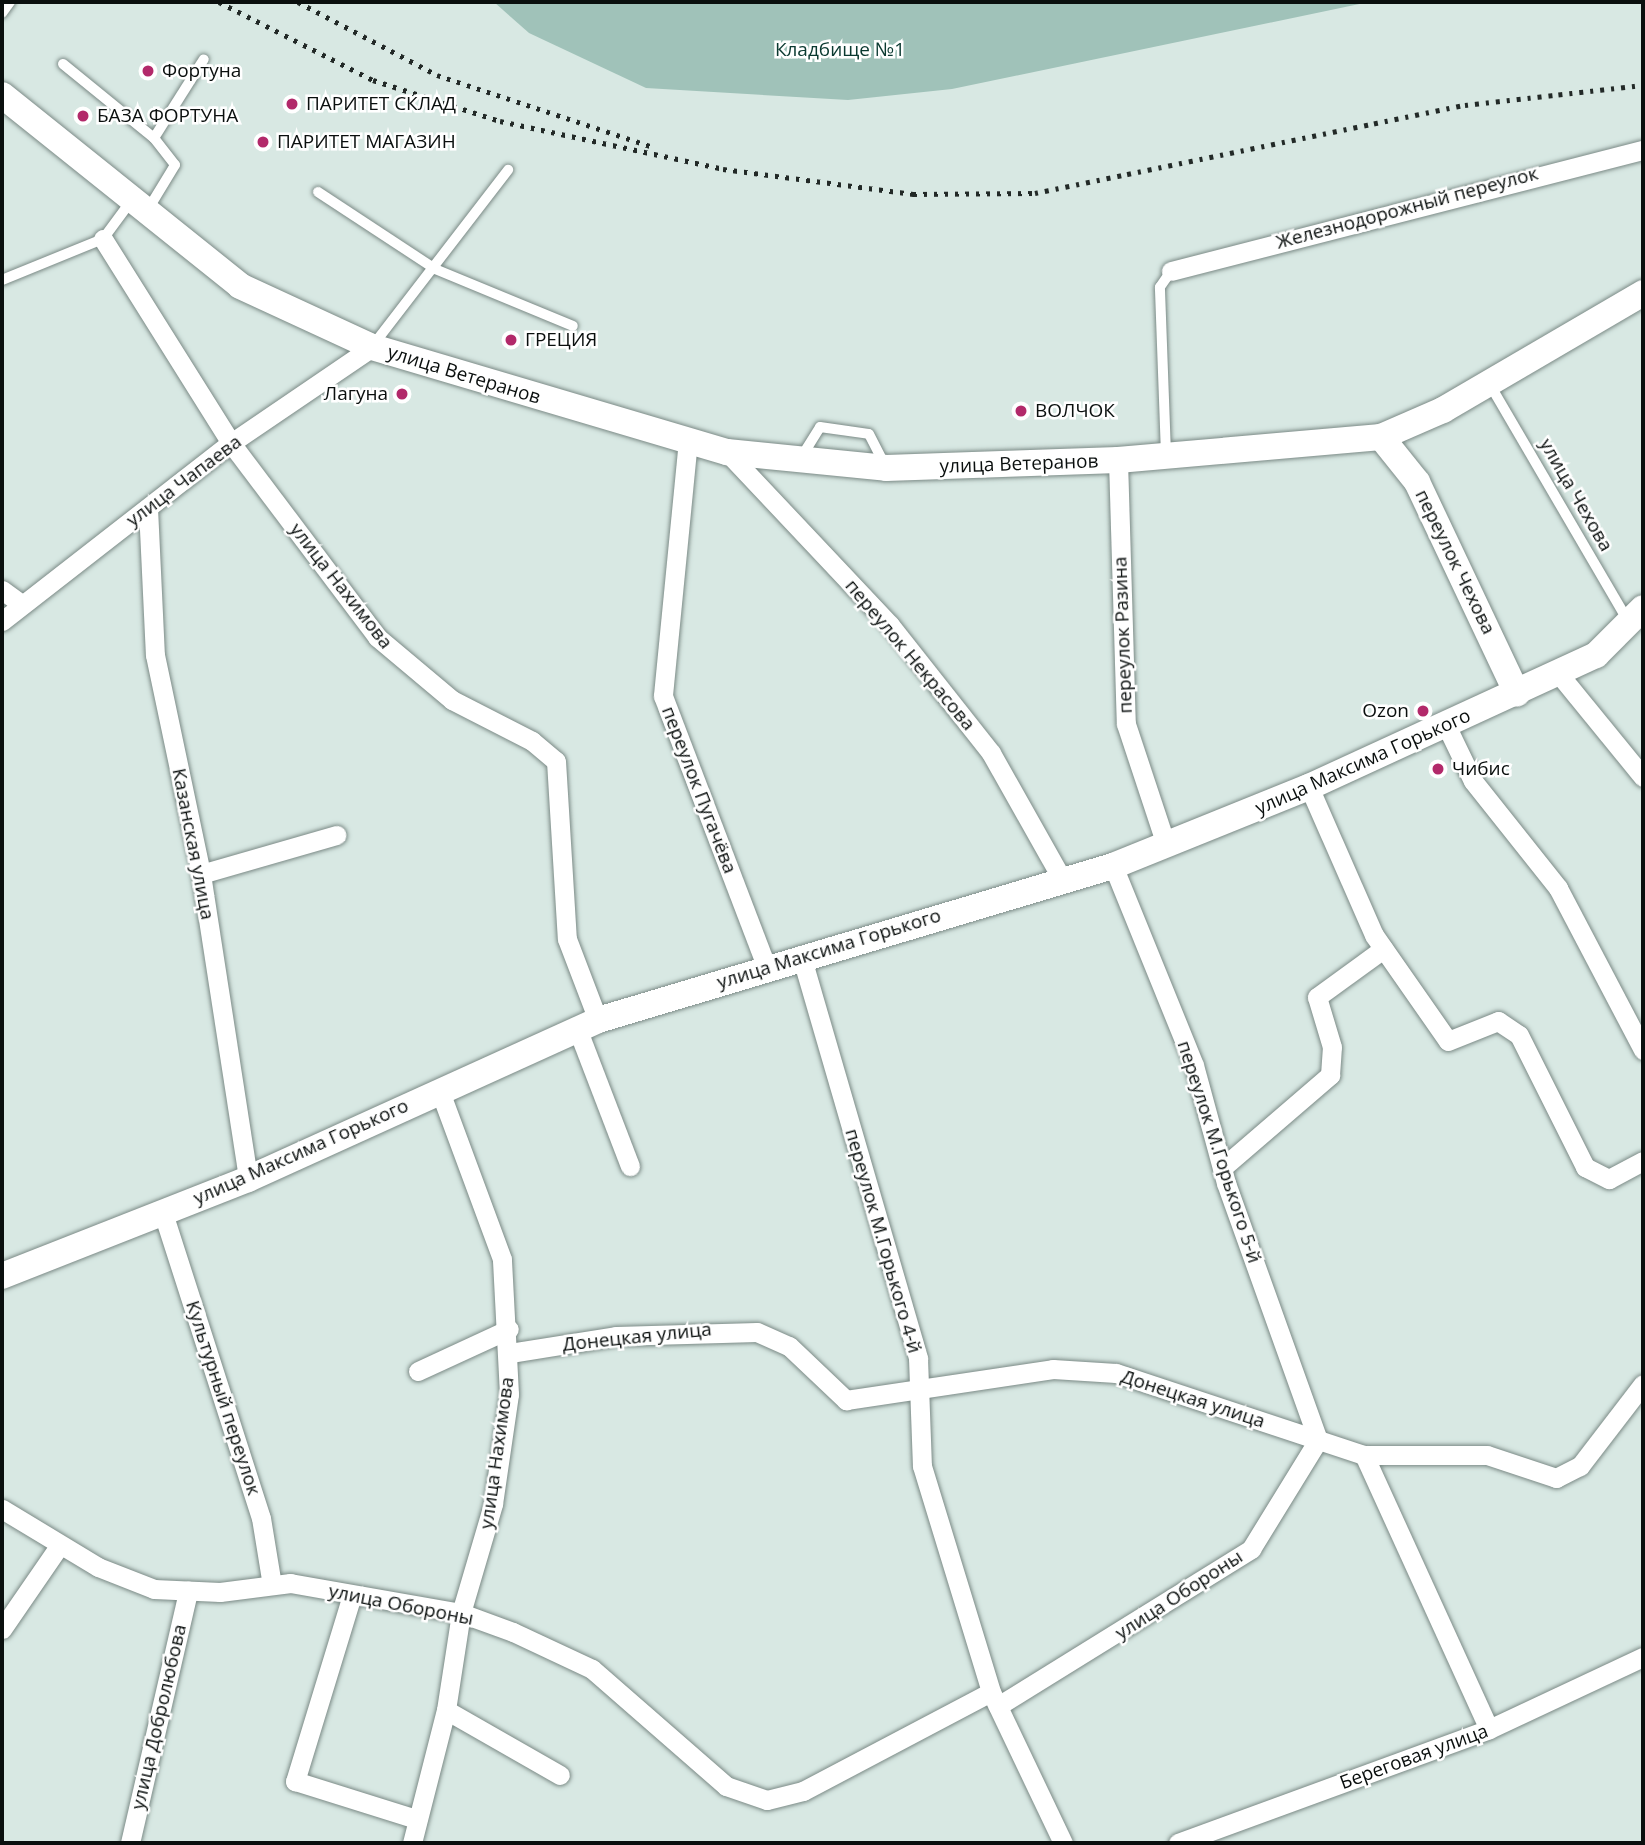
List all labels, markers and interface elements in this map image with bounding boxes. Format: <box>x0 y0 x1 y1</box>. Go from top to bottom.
park label: Кладбище №1 <box>775 39 905 61</box>
place label: Фортуна <box>162 60 241 82</box>
marker: Фортуна <box>140 63 156 79</box>
place label: ПАРИТЕТ СКЛАД <box>306 93 456 115</box>
marker: ПАРИТЕТ СКЛАД <box>284 96 300 112</box>
place label: БАЗА ФОРТУНА <box>97 105 238 127</box>
marker: БАЗА ФОРТУНА <box>75 108 91 124</box>
place label: ПАРИТЕТ МАГАЗИН <box>277 131 456 153</box>
marker: ПАРИТЕТ МАГАЗИН <box>255 134 271 150</box>
street label: Железнодорожный переулок <box>1274 162 1540 254</box>
place label: ГРЕЦИЯ <box>525 329 597 351</box>
marker: ГРЕЦИЯ <box>503 332 519 348</box>
street label: улица Ветеранов <box>385 341 543 409</box>
place label: Лагуна <box>324 383 388 405</box>
marker: Лагуна <box>394 386 410 402</box>
place label: ВОЛЧОК <box>1035 400 1115 422</box>
marker: ВОЛЧОК <box>1013 403 1029 419</box>
street label: улица Чапаева <box>122 430 246 532</box>
street label: улица Чехова <box>1534 435 1618 555</box>
street label: улица Ветеранов <box>939 450 1099 478</box>
street label: переулок Чехова <box>1410 486 1500 638</box>
street label: улица Нахимова <box>285 519 397 653</box>
street label: переулок Разина <box>1109 556 1137 714</box>
street label: переулок Некрасова <box>840 575 980 735</box>
place label: Ozon <box>1362 700 1409 722</box>
street label: переулок Пугачёва <box>657 703 741 877</box>
marker: Ozon <box>1415 703 1431 719</box>
street label: улица Максима Горького <box>1252 704 1474 820</box>
place label: Чибис <box>1452 758 1510 780</box>
marker: Чибис <box>1430 761 1446 777</box>
street label: Казанская улица <box>167 766 219 922</box>
street label: улица Максима Горького <box>714 904 944 994</box>
street label: переулок М.Горького 5-й <box>1172 1038 1266 1266</box>
street label: улица Максима Горького <box>190 1094 412 1210</box>
street label: переулок М.Горького 4-й <box>840 1126 926 1356</box>
street label: Культурный переулок <box>181 1298 265 1498</box>
street label: Донецкая улица <box>561 1318 713 1356</box>
street label: Донецкая улица <box>1118 1365 1268 1433</box>
street label: улица Нахимова <box>475 1376 519 1530</box>
street label: улица Обороны <box>1111 1545 1247 1645</box>
street label: улица Обороны <box>327 1580 475 1630</box>
street label: улица Добролюбова <box>127 1622 191 1812</box>
street label: Береговая улица <box>1337 1720 1491 1794</box>

